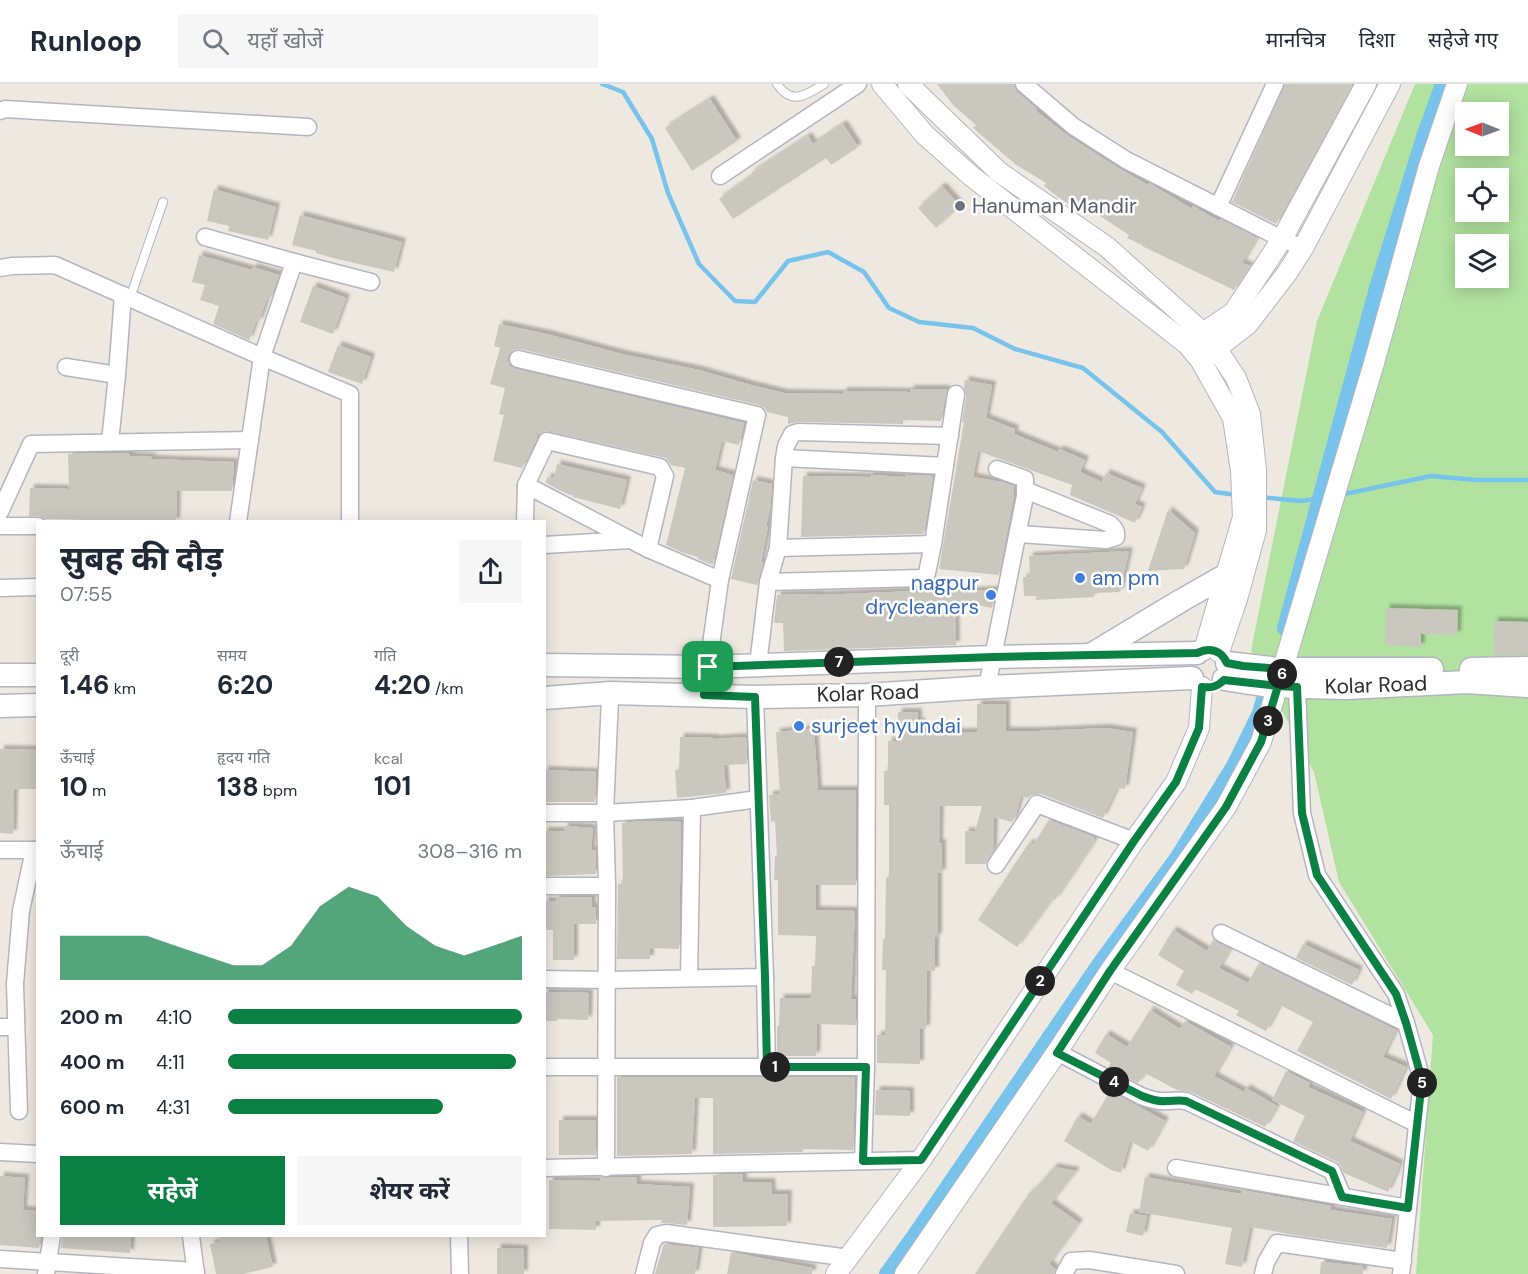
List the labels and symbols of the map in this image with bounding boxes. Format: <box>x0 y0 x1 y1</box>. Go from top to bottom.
north arrow <box>1455 102 1509 156</box>
place label: Hanuman Mandir <box>972 192 1137 220</box>
marker: Hanuman Mandir <box>953 199 967 213</box>
place label: am pm <box>1092 564 1160 592</box>
place label: nagpur drycleaners <box>865 569 979 621</box>
marker: am pm <box>1073 571 1087 585</box>
marker: nagpur drycleaners <box>984 588 998 602</box>
pin <box>682 641 733 692</box>
pin: 7 <box>824 647 854 677</box>
pin: 6 <box>1267 659 1297 689</box>
street label: Kolar Road <box>1324 669 1428 701</box>
street label: Kolar Road <box>816 677 920 709</box>
pin: 3 <box>1253 706 1283 736</box>
place label: surjeet hyundai <box>811 712 961 740</box>
marker: surjeet hyundai <box>792 719 806 733</box>
pin: 2 <box>1025 966 1055 996</box>
pin: 1 <box>760 1052 790 1082</box>
pin: 4 <box>1099 1067 1129 1097</box>
pin: 5 <box>1407 1068 1437 1098</box>

